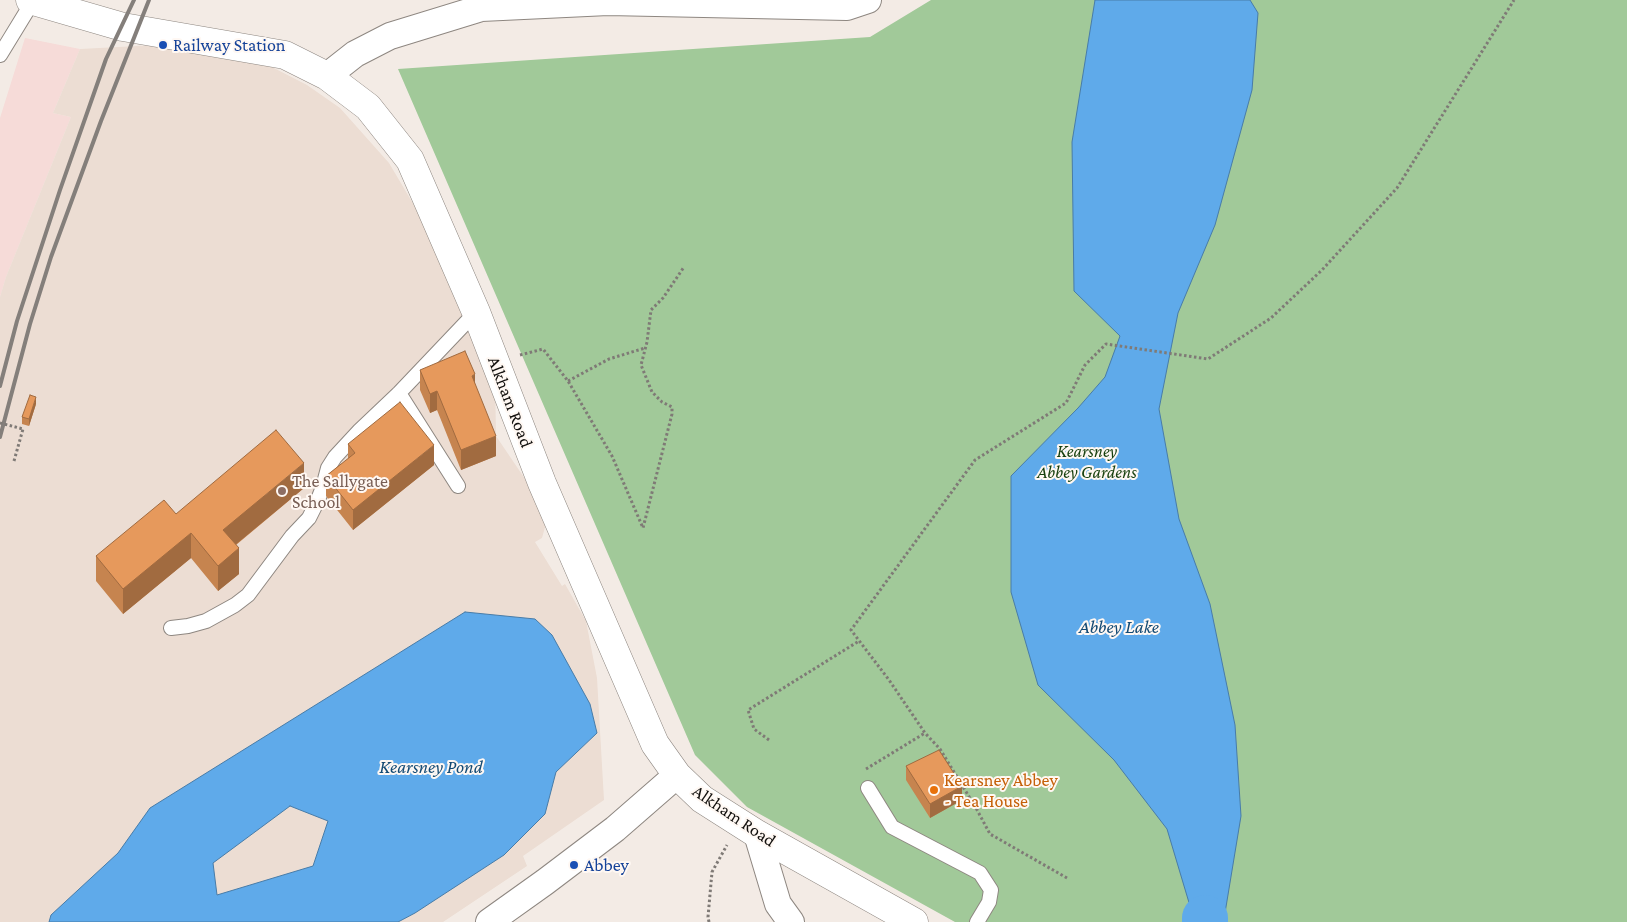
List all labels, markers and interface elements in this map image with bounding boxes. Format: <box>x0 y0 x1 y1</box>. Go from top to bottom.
place label: Railway Station <box>173 34 286 56</box>
marker: Railway Station <box>157 39 169 51</box>
street label: Alkham Road <box>483 353 537 451</box>
park label: Kearsney Abbey Gardens <box>1037 440 1137 482</box>
place label: The Sallygate School <box>292 470 388 512</box>
marker: The Sallygate School <box>276 485 288 497</box>
water label: Abbey Lake <box>1079 616 1159 638</box>
water label: Kearsney Pond <box>379 756 483 778</box>
place label: Kearsney Abbey - Tea House <box>944 769 1058 812</box>
street label: Alkham Road <box>688 780 780 852</box>
marker: Kearsney Abbey - Tea House <box>928 784 940 796</box>
place label: Abbey <box>584 854 629 876</box>
marker: Abbey <box>568 859 580 871</box>

